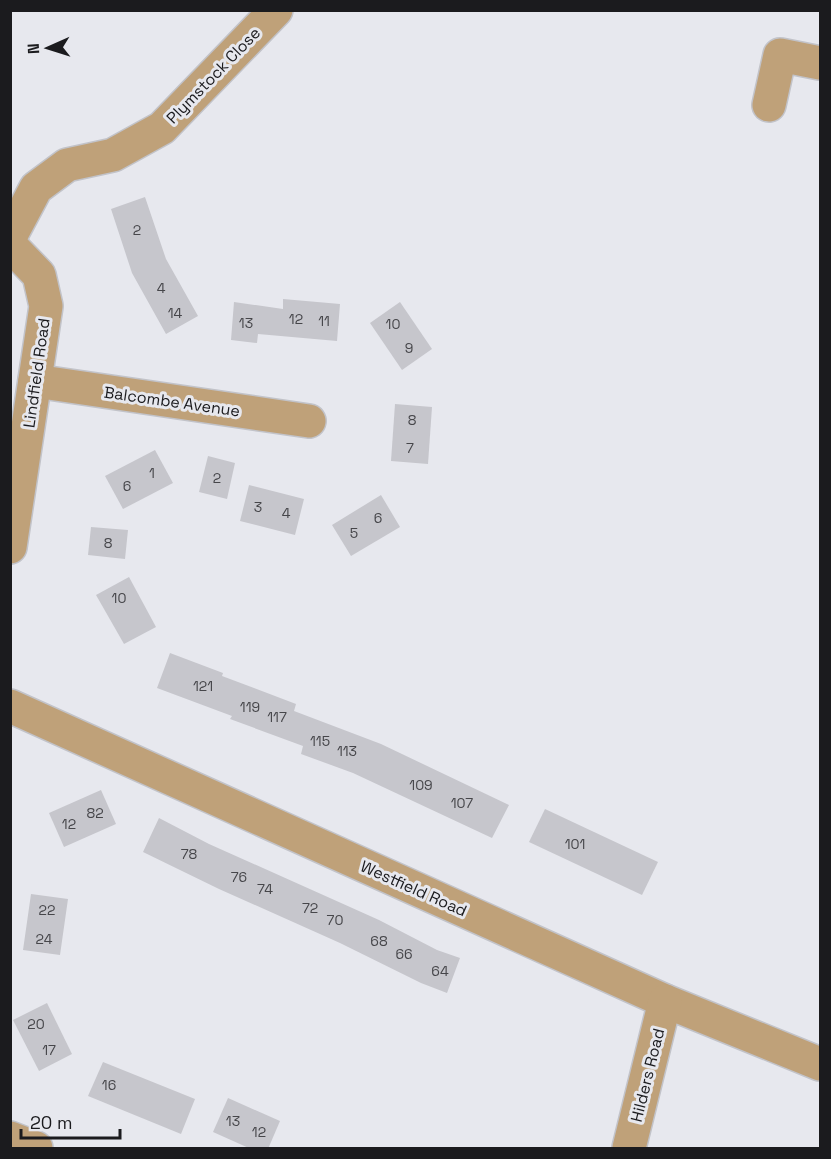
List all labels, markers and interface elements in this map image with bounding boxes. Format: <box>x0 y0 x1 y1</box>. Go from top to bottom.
north arrow <box>18 18 78 78</box>
street label: Plymstock Close <box>162 23 265 128</box>
text: N <box>23 43 44 55</box>
house number: 2 <box>133 221 141 239</box>
house number: 4 <box>157 279 166 297</box>
house number: 14 <box>168 304 183 322</box>
house number: 12 <box>289 310 303 328</box>
house number: 11 <box>318 312 330 330</box>
house number: 13 <box>239 314 253 332</box>
house number: 10 <box>386 315 400 333</box>
street label: Lindfield Road <box>18 317 55 429</box>
house number: 9 <box>405 339 413 357</box>
street label: Balcombe Avenue <box>103 382 241 421</box>
house number: 8 <box>408 411 417 429</box>
house number: 7 <box>406 439 414 457</box>
house number: 1 <box>149 464 155 482</box>
house number: 2 <box>213 469 221 487</box>
house number: 6 <box>123 477 131 495</box>
house number: 3 <box>254 498 262 516</box>
house number: 4 <box>282 504 291 522</box>
house number: 6 <box>374 509 382 527</box>
house number: 5 <box>350 524 358 542</box>
house number: 8 <box>104 534 113 552</box>
house number: 10 <box>112 589 126 607</box>
house number: 121 <box>193 677 213 695</box>
house number: 119 <box>240 698 260 716</box>
house number: 117 <box>267 708 287 726</box>
house number: 115 <box>310 732 330 750</box>
house number: 113 <box>337 742 357 760</box>
house number: 109 <box>409 776 433 794</box>
house number: 107 <box>451 794 473 812</box>
house number: 82 <box>86 804 104 822</box>
house number: 12 <box>62 815 76 833</box>
house number: 101 <box>565 835 585 853</box>
house number: 78 <box>181 845 198 863</box>
street label: Westfield Road <box>357 856 470 921</box>
house number: 76 <box>231 868 247 886</box>
house number: 74 <box>257 880 273 898</box>
house number: 72 <box>302 899 318 917</box>
house number: 22 <box>39 901 55 919</box>
house number: 70 <box>327 911 343 929</box>
house number: 24 <box>36 930 53 948</box>
house number: 68 <box>370 932 388 950</box>
house number: 66 <box>395 945 413 963</box>
house number: 64 <box>431 962 449 980</box>
house number: 20 <box>27 1015 45 1033</box>
street label: Hilders Road <box>626 1026 669 1124</box>
house number: 17 <box>42 1041 56 1059</box>
house number: 16 <box>102 1076 116 1094</box>
scale bar <box>21 1102 120 1140</box>
text: 20 m <box>30 1111 73 1134</box>
house number: 13 <box>226 1112 240 1130</box>
house number: 12 <box>252 1123 266 1141</box>

